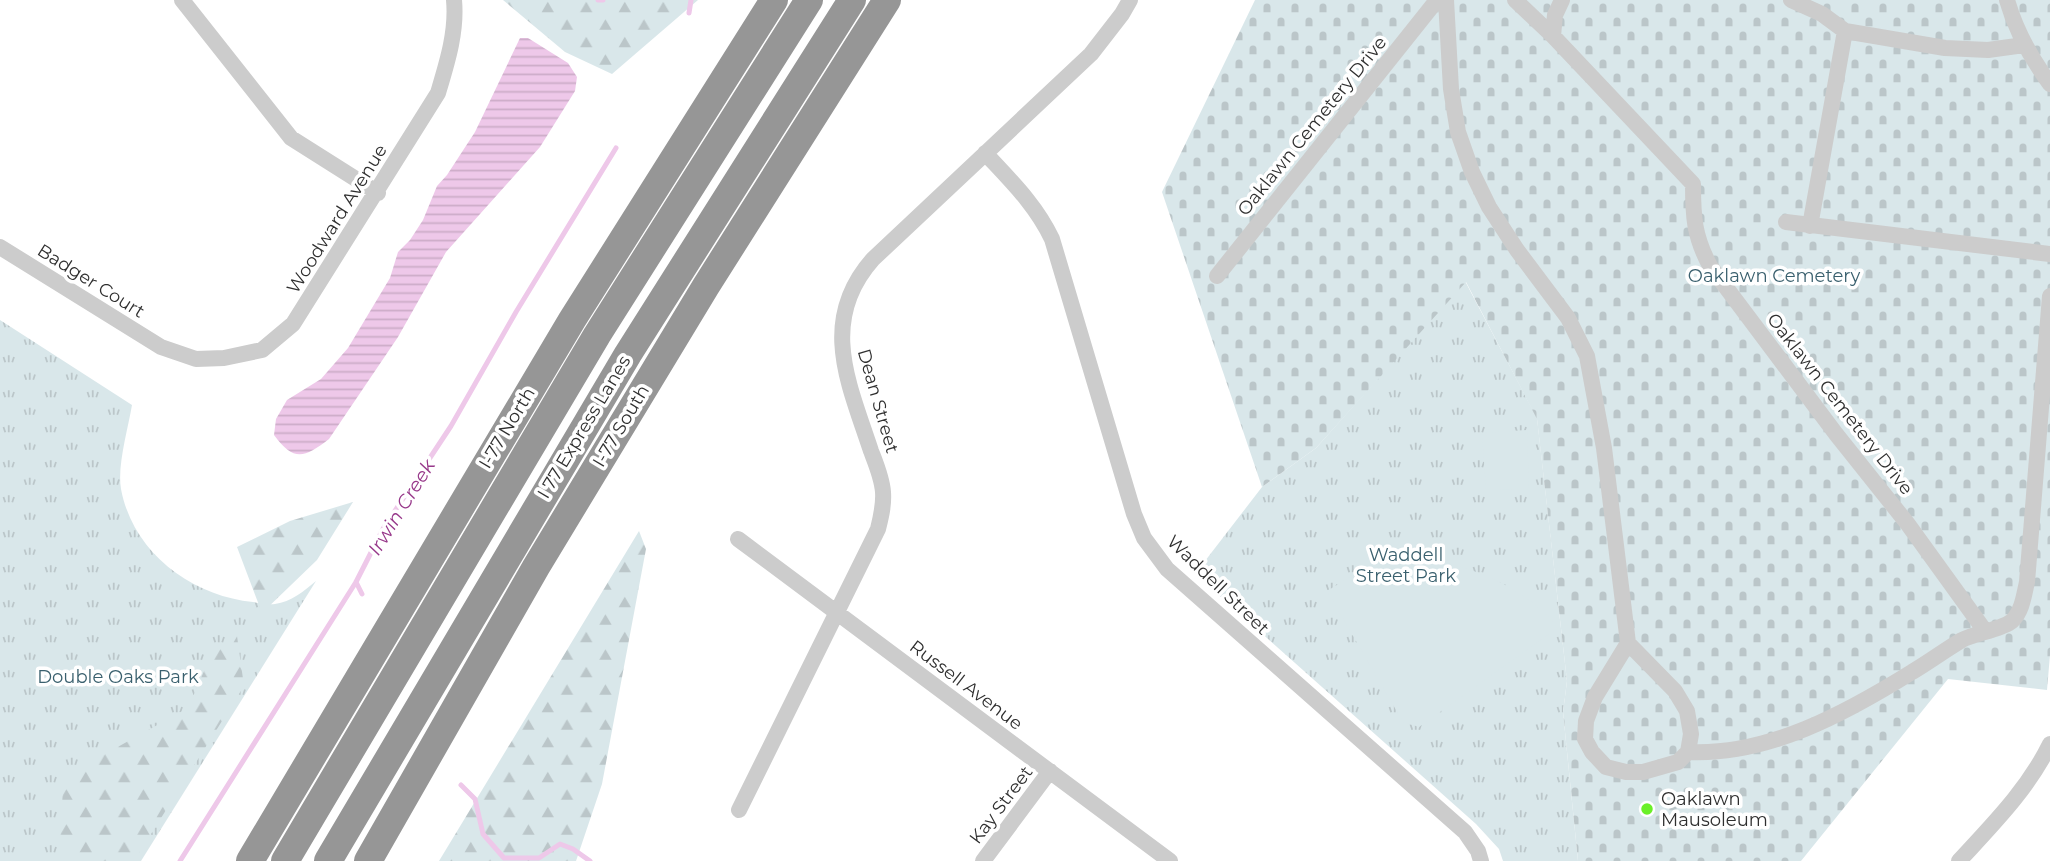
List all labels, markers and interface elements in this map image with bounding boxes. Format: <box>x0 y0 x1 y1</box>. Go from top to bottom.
street label: Oaklawn Cemetery Drive <box>1233 32 1391 220</box>
street label: Woodward Avenue <box>282 140 392 298</box>
street label: Badger Court <box>33 239 149 323</box>
park label: Oaklawn Cemetery <box>1688 265 1860 287</box>
street label: Oaklawn Cemetery Drive <box>1762 309 1918 499</box>
street label: Dean Street <box>853 346 903 456</box>
street label: I 77 Express Lanes <box>533 351 635 502</box>
street label: I-77 South <box>588 381 654 471</box>
street label: I-77 North <box>474 383 540 473</box>
water label: Irwin Creek <box>363 455 440 559</box>
street label: Waddell Street <box>1162 531 1274 639</box>
park label: Waddell Street Park <box>1356 544 1456 587</box>
street label: Russell Avenue <box>905 635 1027 735</box>
park label: Double Oaks Park <box>37 666 199 688</box>
street label: Kay Street <box>965 762 1037 848</box>
place label: Oaklawn Mausoleum <box>1661 788 1768 831</box>
marker: Oaklawn Mausoleum <box>1639 801 1655 817</box>

